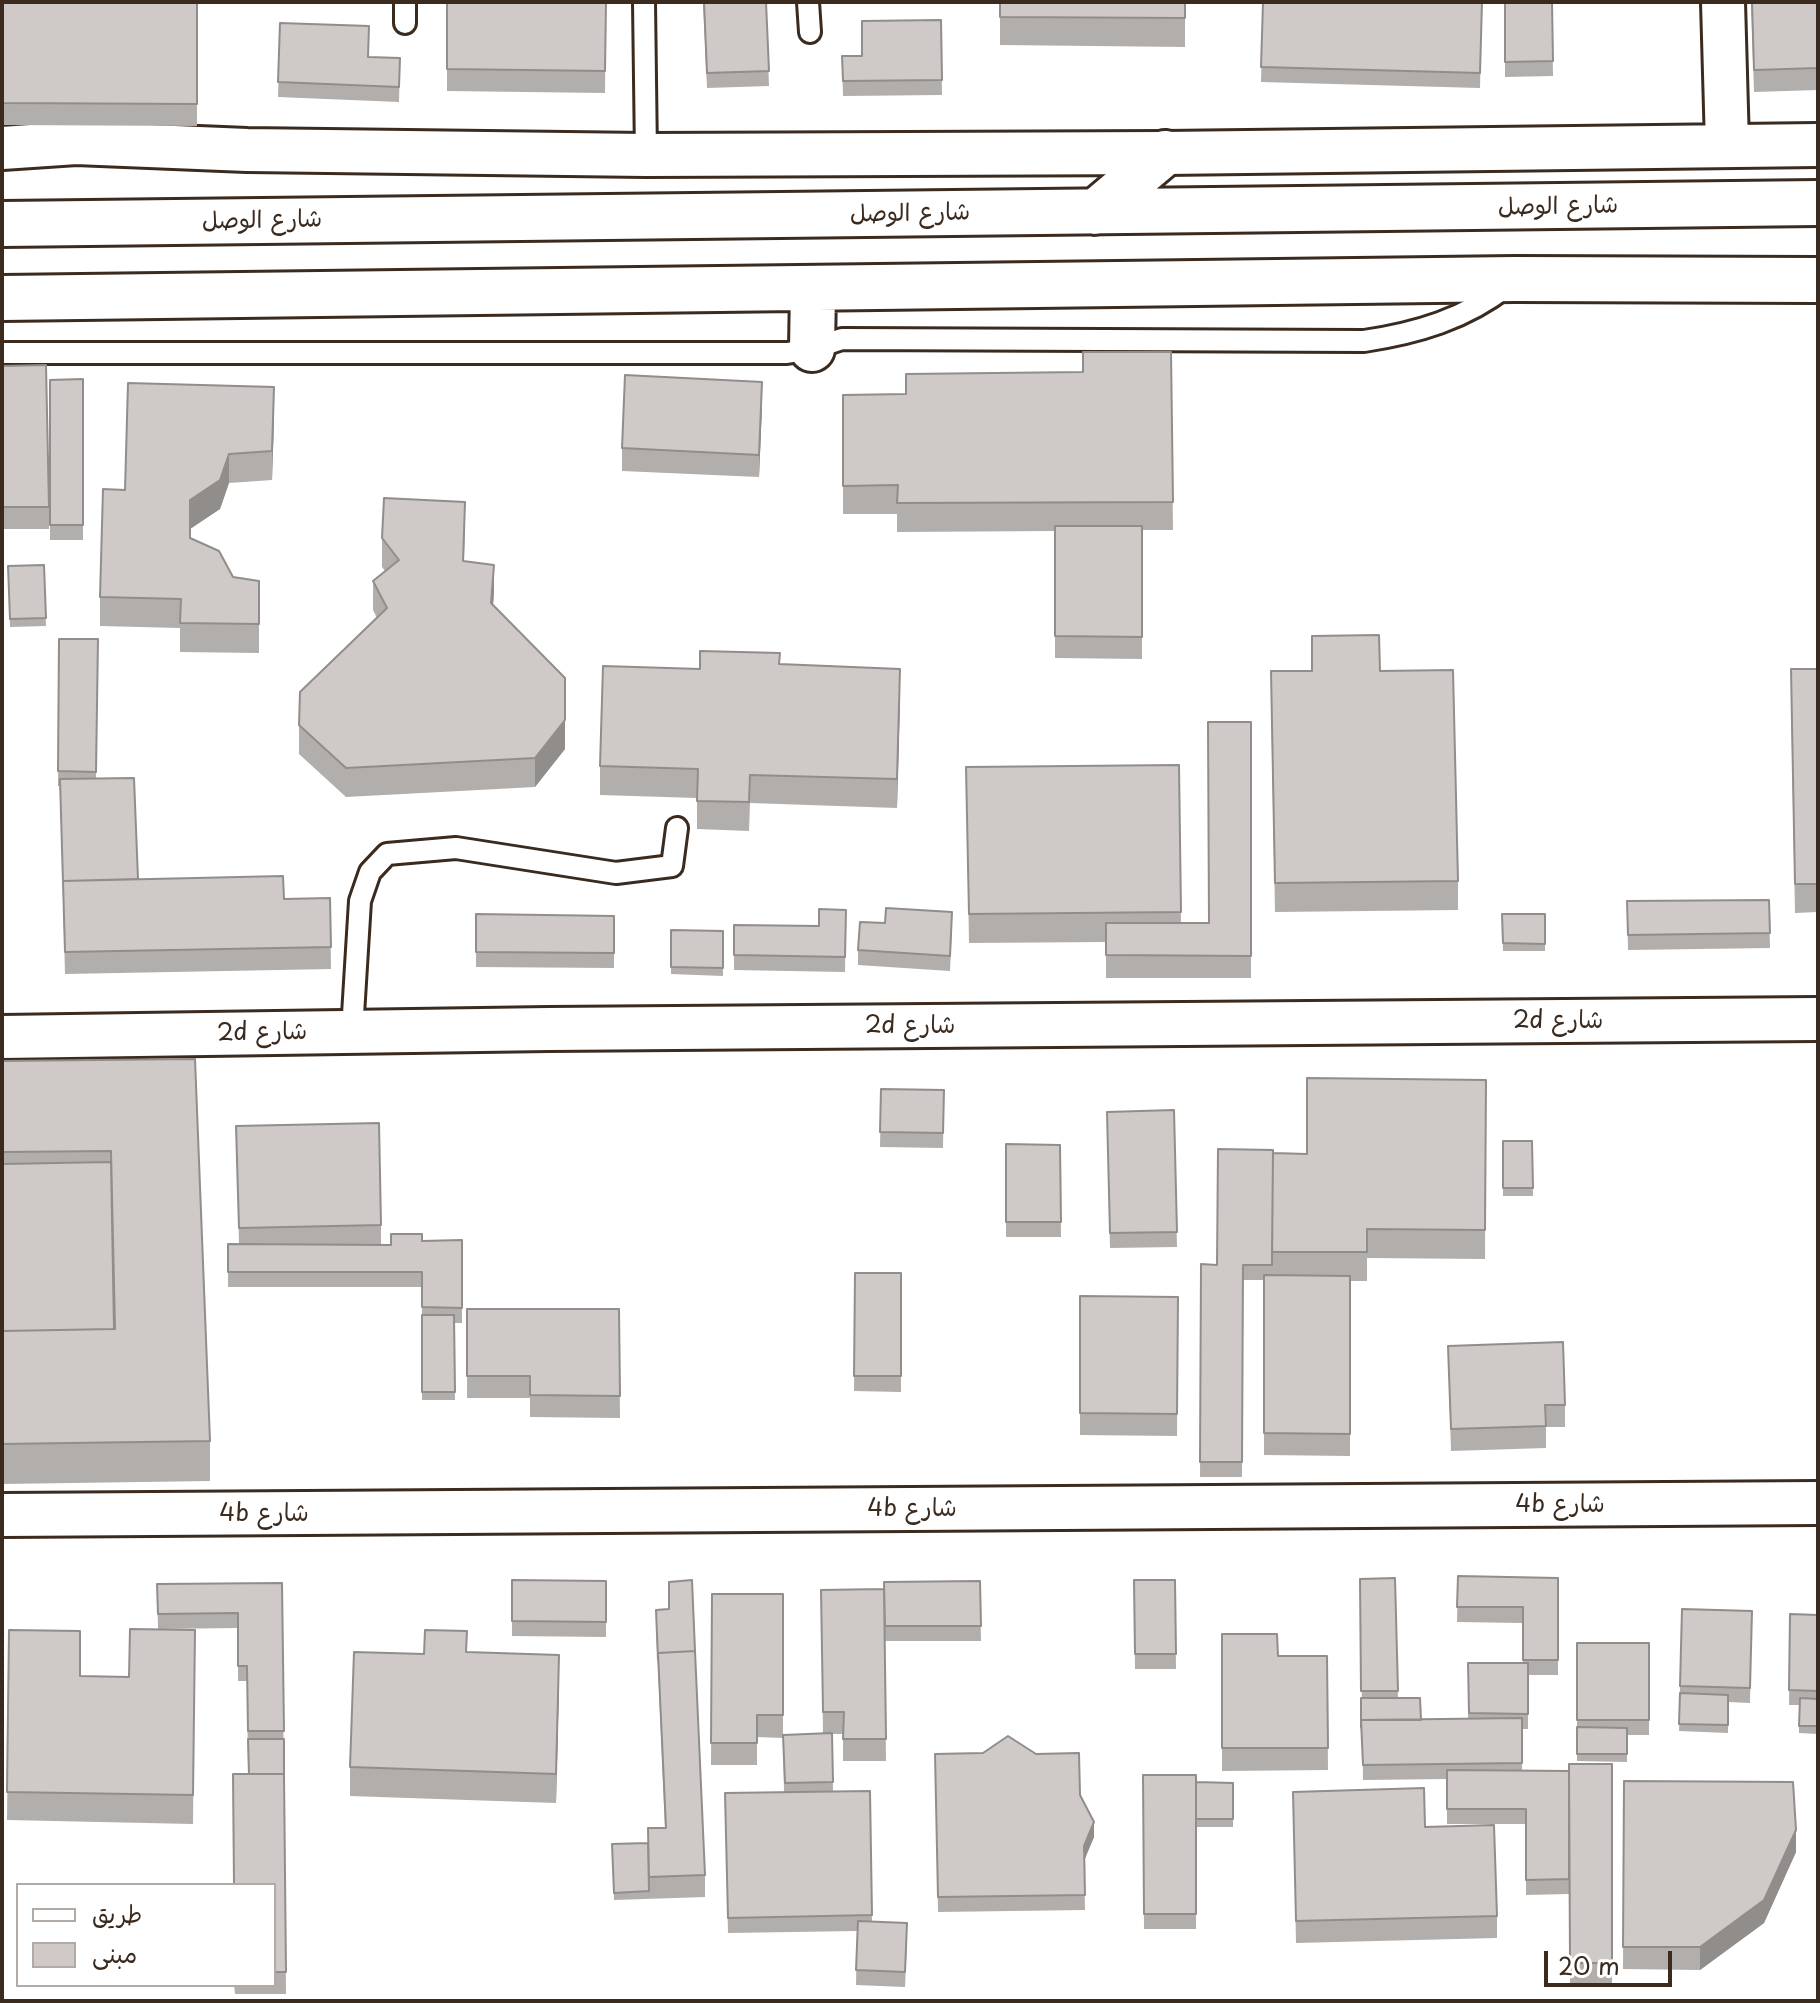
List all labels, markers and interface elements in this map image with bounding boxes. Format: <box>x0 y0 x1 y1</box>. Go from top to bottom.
street label: شارع الوصل <box>1498 192 1618 222</box>
street label: شارع الوصل <box>850 199 970 229</box>
street label: شارع الوصل <box>202 206 322 236</box>
street label: 2d شارع <box>1513 1007 1603 1035</box>
street label: 2d شارع <box>865 1012 955 1040</box>
street label: 2d شارع <box>217 1018 307 1048</box>
street label: 4b شارع <box>1515 1491 1605 1519</box>
street label: 4b شارع <box>867 1495 957 1523</box>
street label: 4b شارع <box>219 1500 309 1528</box>
legend <box>16 1883 276 1987</box>
text: طريق <box>92 1895 142 1931</box>
text: مبنى <box>92 1935 137 1971</box>
scale bar <box>1548 1935 1676 1985</box>
text: 20 m <box>1558 1947 1620 1983</box>

